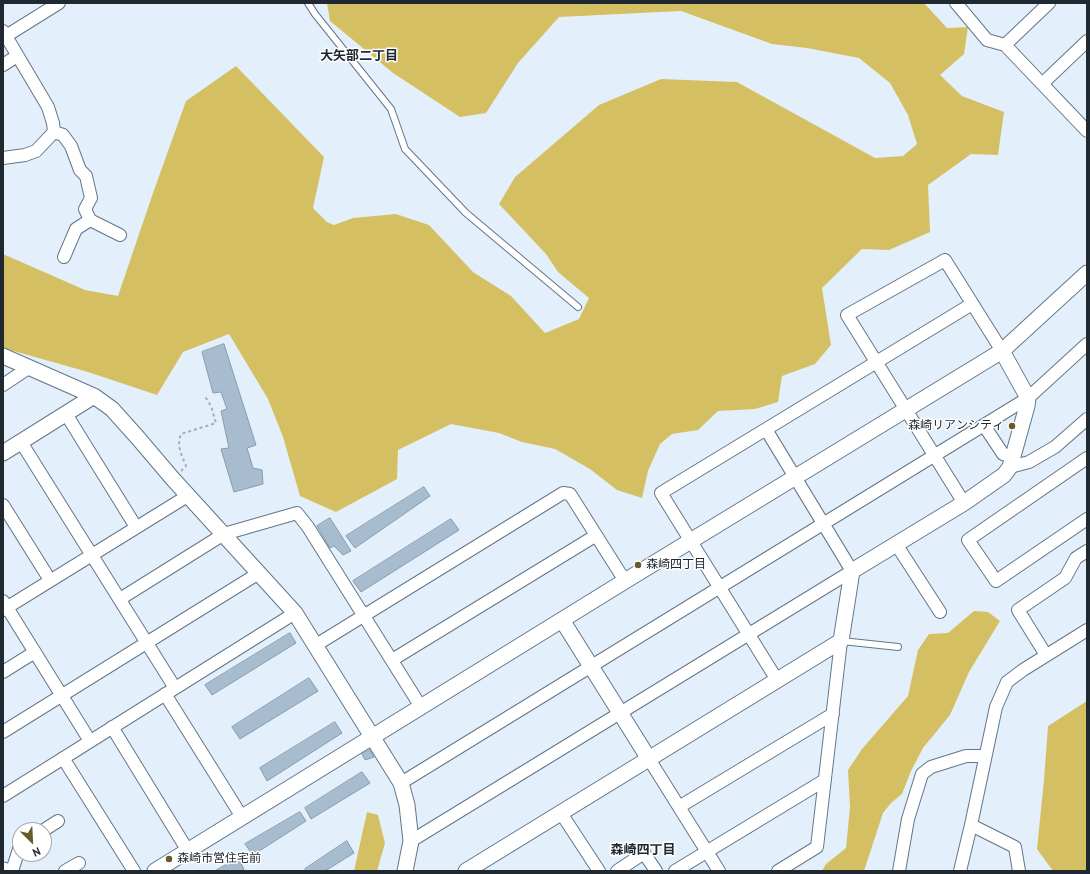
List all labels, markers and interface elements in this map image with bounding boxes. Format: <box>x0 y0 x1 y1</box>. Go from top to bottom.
district label: 大矢部二丁目 <box>320 48 398 64</box>
place label: 森崎リアンシティ <box>908 419 1004 433</box>
marker: 森崎リアンシティ <box>1007 421 1017 431</box>
place label: 森崎四丁目 <box>646 558 706 572</box>
marker: 森崎四丁目 <box>633 560 643 570</box>
north arrow <box>12 822 52 862</box>
district label: 森崎四丁目 <box>611 842 675 858</box>
text: N <box>30 844 43 860</box>
place label: 森崎市営住宅前 <box>177 852 261 866</box>
marker: 森崎市営住宅前 <box>164 854 174 864</box>

